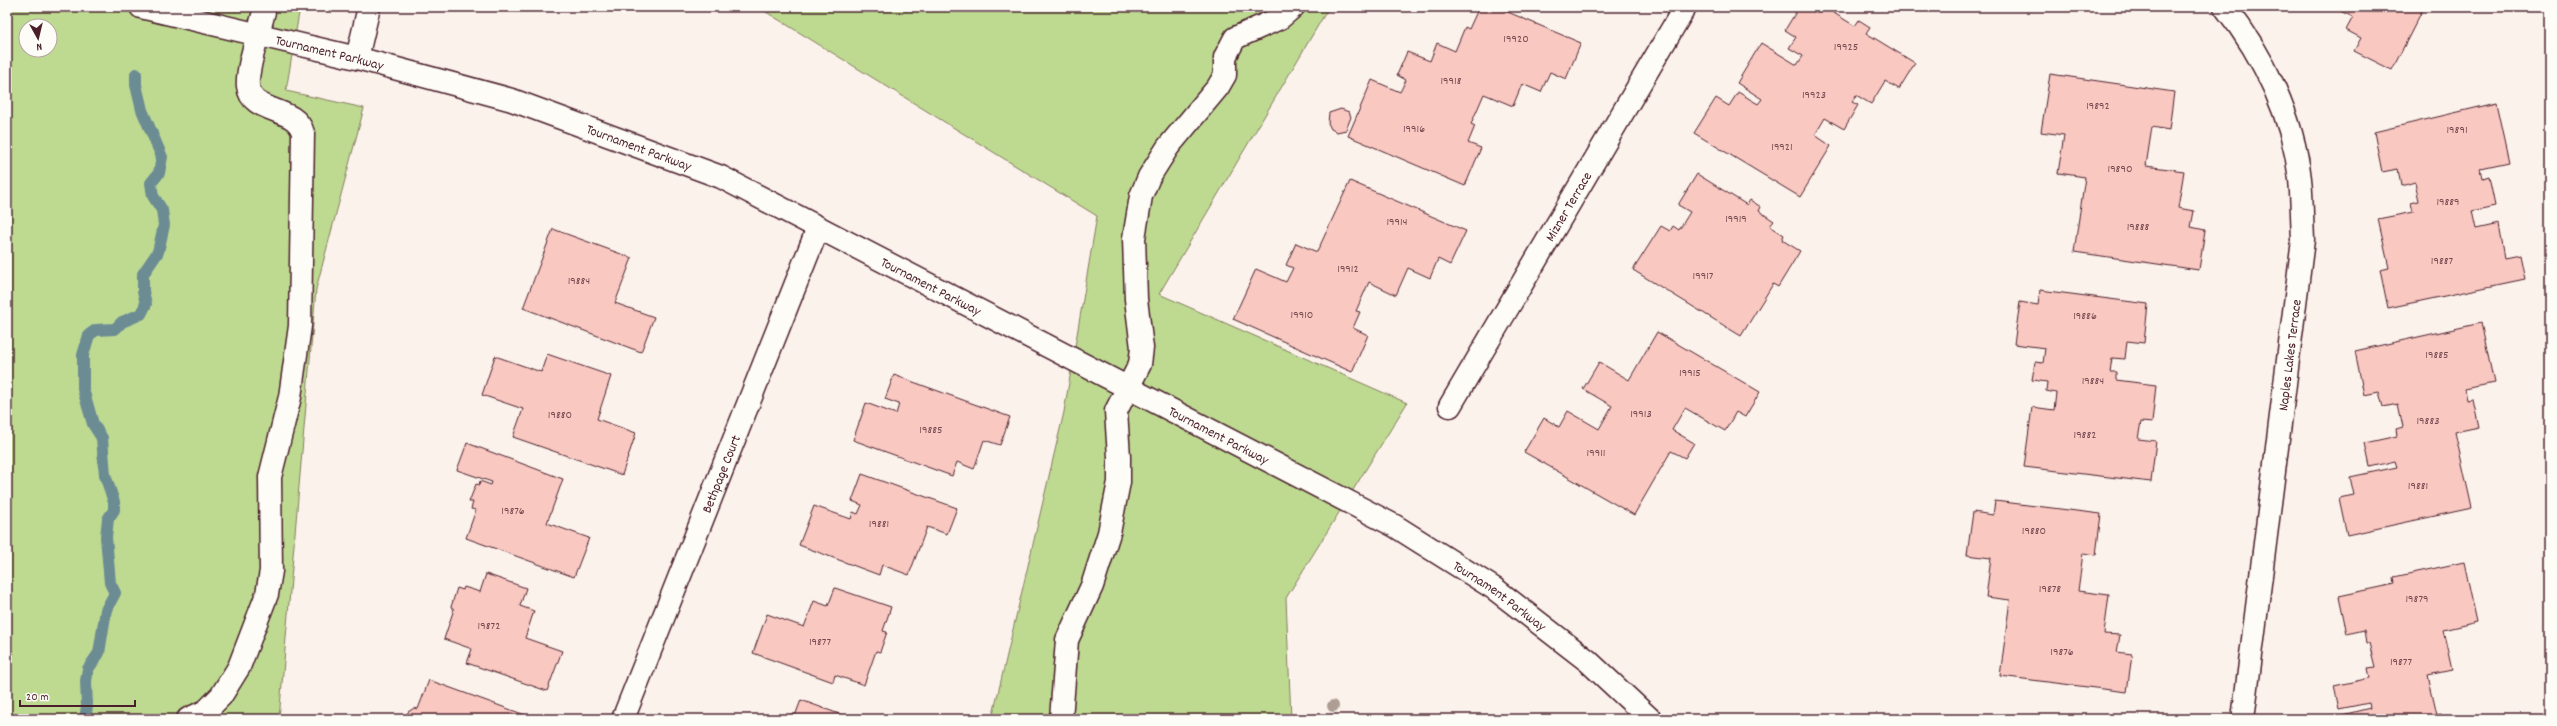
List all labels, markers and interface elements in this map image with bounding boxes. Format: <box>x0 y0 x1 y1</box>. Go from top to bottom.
north arrow <box>18 18 58 58</box>
street label: Tournament Parkway <box>273 31 386 77</box>
house number: 19920 <box>1503 31 1529 48</box>
text: N <box>35 38 43 54</box>
house number: 19925 <box>1834 39 1858 56</box>
house number: 19918 <box>1440 73 1462 90</box>
house number: 19923 <box>1802 87 1826 104</box>
house number: 19892 <box>2086 98 2110 115</box>
street label: Tournament Parkway <box>583 120 694 177</box>
house number: 19916 <box>1403 121 1425 138</box>
house number: 19891 <box>2446 122 2468 139</box>
house number: 19921 <box>1771 139 1793 156</box>
house number: 19890 <box>2108 161 2132 178</box>
street label: Mizner Terrace <box>1541 169 1598 246</box>
house number: 19889 <box>2436 194 2460 211</box>
house number: 19919 <box>1725 211 1747 228</box>
house number: 19914 <box>1386 214 1408 231</box>
house number: 19888 <box>2127 219 2149 236</box>
street label: Tournament Parkway <box>877 253 984 322</box>
house number: 19887 <box>2431 253 2454 270</box>
house number: 19912 <box>1337 261 1359 278</box>
house number: 19917 <box>1693 268 1714 285</box>
house number: 19884 <box>568 273 590 290</box>
street label: Naples Lakes Terrace <box>2274 298 2308 412</box>
house number: 19910 <box>1291 307 1313 324</box>
house number: 19886 <box>2073 308 2097 325</box>
house number: 19885 <box>2425 347 2449 364</box>
house number: 19915 <box>1679 365 1701 382</box>
house number: 19884 <box>2082 373 2104 390</box>
street label: Tournament Parkway <box>1164 402 1272 471</box>
house number: 19913 <box>1630 406 1652 423</box>
house number: 19880 <box>548 407 572 424</box>
house number: 19883 <box>2416 413 2440 430</box>
house number: 19885 <box>919 422 943 439</box>
house number: 19882 <box>2074 427 2097 444</box>
street label: Bethpage Court <box>698 432 747 516</box>
house number: 19911 <box>1587 445 1605 462</box>
house number: 19881 <box>2408 478 2428 495</box>
house number: 19876 <box>501 503 525 520</box>
house number: 19881 <box>869 516 889 533</box>
house number: 19880 <box>2022 523 2046 540</box>
street label: Tournament Parkway <box>1448 557 1550 637</box>
house number: 19878 <box>2039 581 2061 598</box>
house number: 19879 <box>2405 591 2429 608</box>
house number: 19872 <box>478 618 500 635</box>
house number: 19877 <box>809 634 831 651</box>
house number: 19876 <box>2050 644 2074 661</box>
house number: 19877 <box>2390 654 2412 671</box>
scale bar <box>20 682 135 708</box>
text: 20 m <box>26 689 49 706</box>

